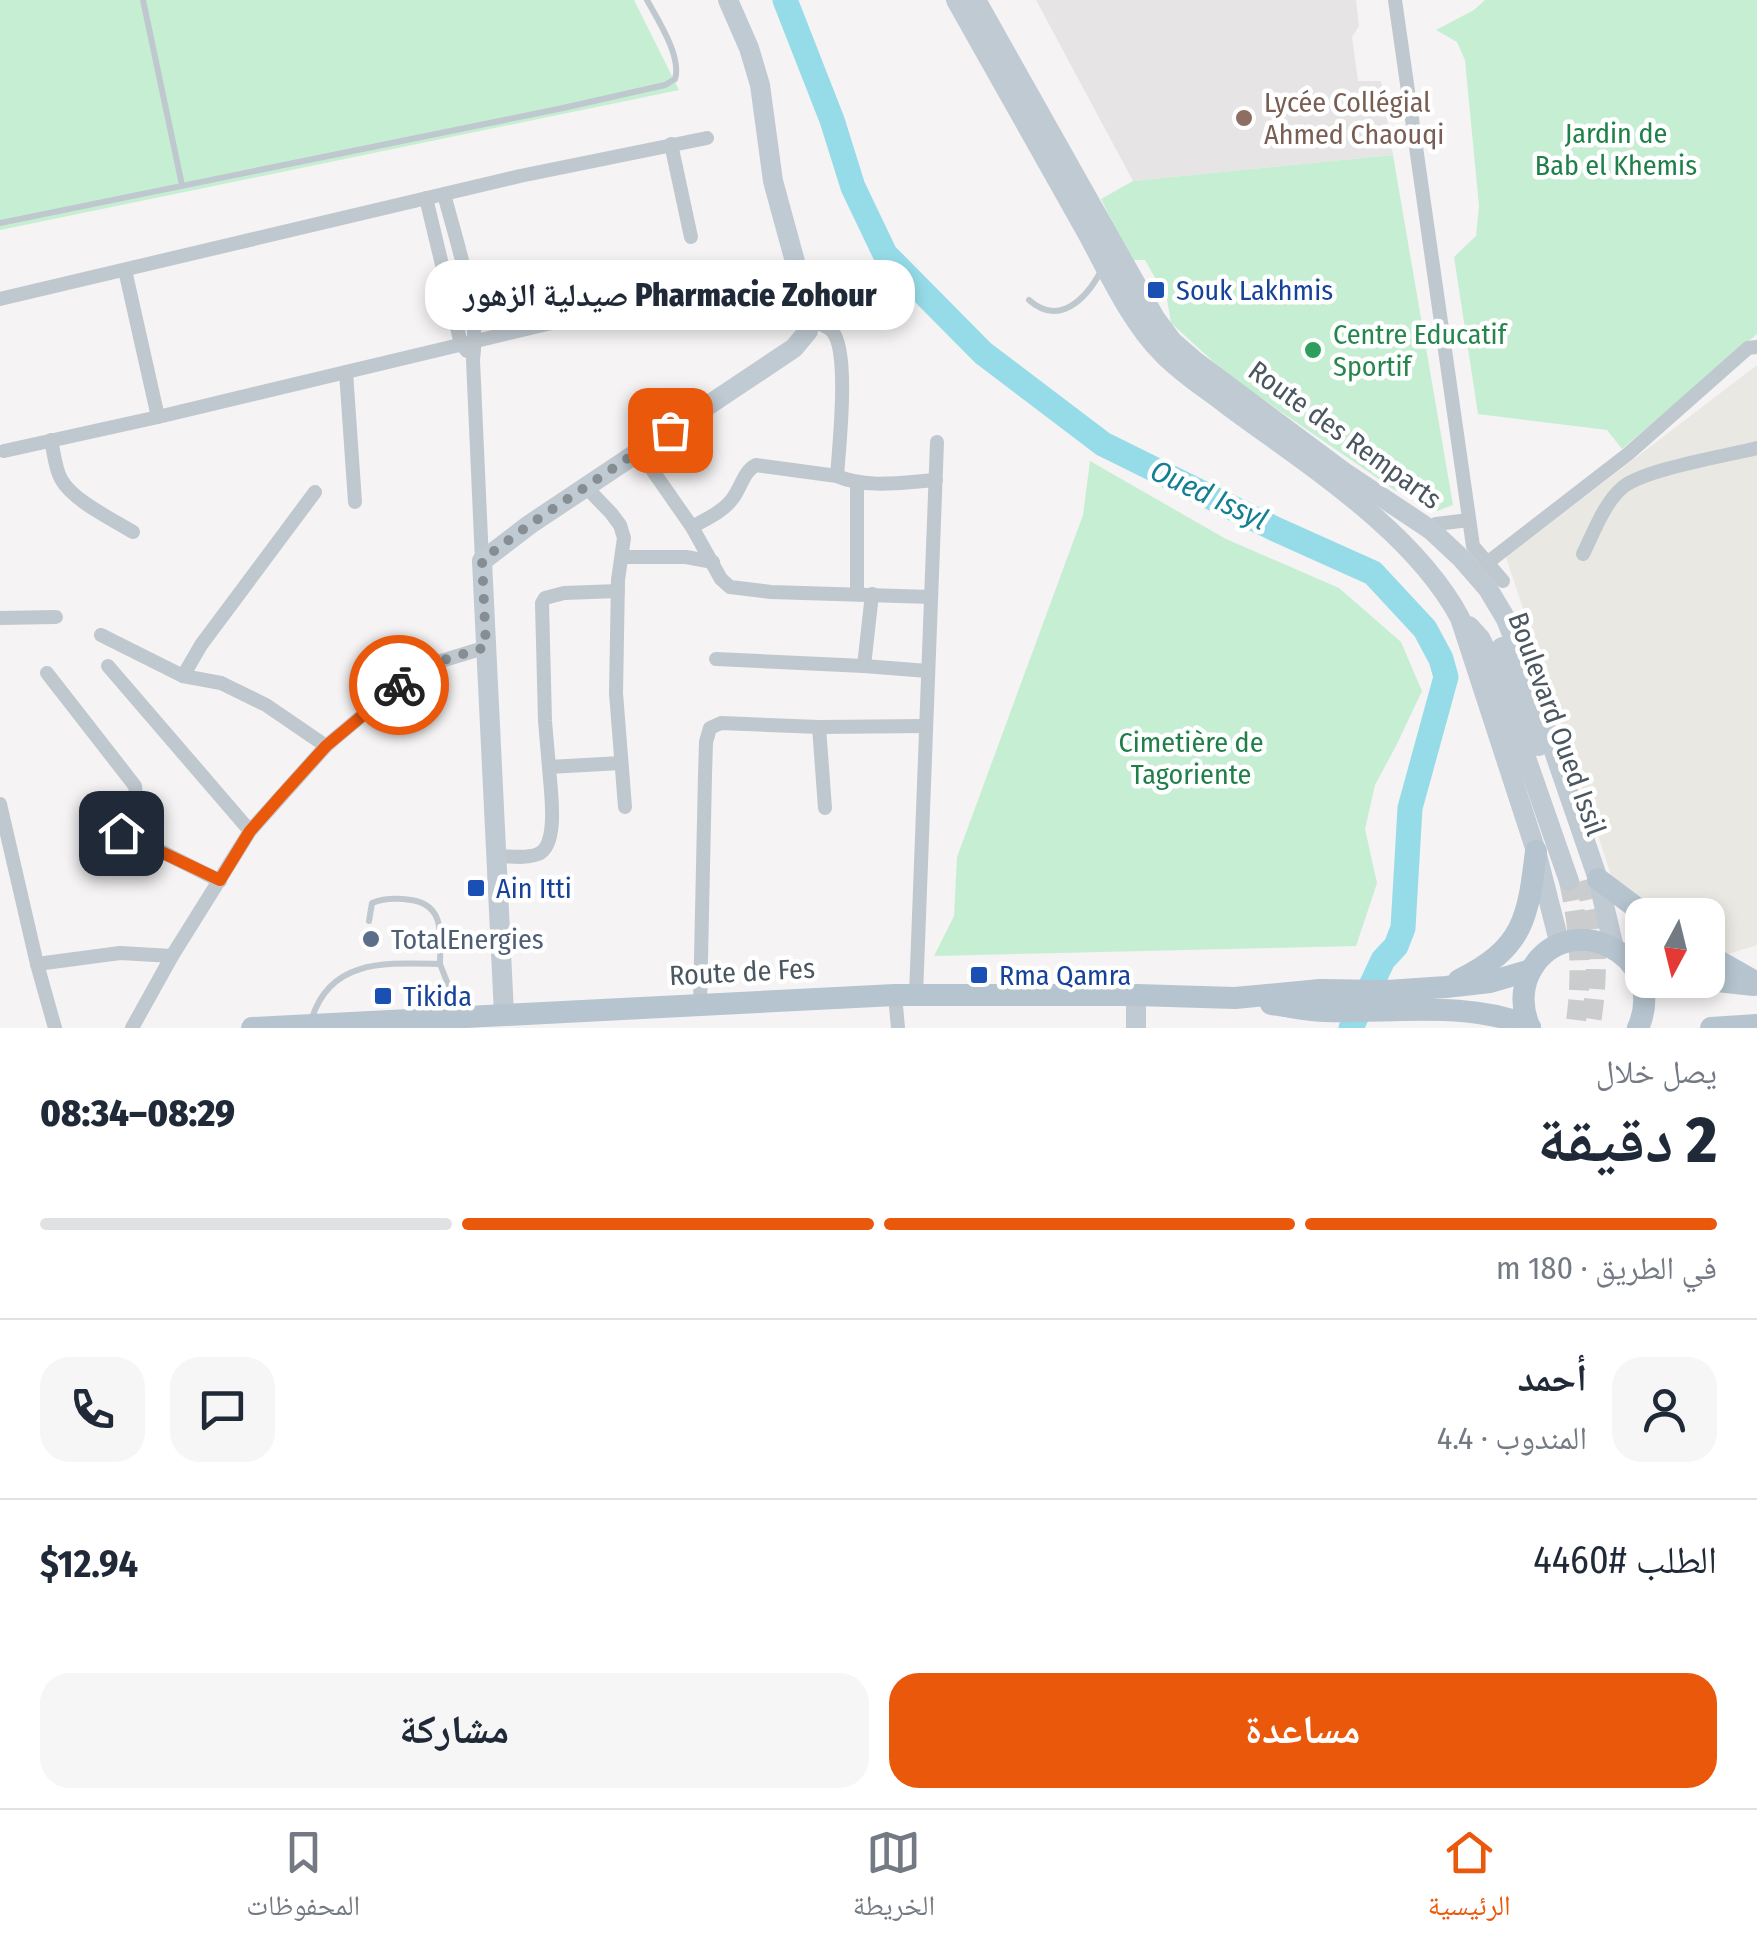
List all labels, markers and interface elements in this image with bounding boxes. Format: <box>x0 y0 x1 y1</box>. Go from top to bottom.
place label: Lycée Collégial Ahmed Chaouqi <box>1264 86 1444 151</box>
marker: Lycée Collégial Ahmed Chaouqi <box>1233 107 1255 129</box>
park label: Jardin de Bab el Khemis <box>1535 117 1697 182</box>
callout: Pharmacie Zohour صيدلية الزهور <box>425 260 915 330</box>
place label: Souk Lakhmis <box>1176 274 1333 307</box>
text: Pharmacie Zohour صيدلية الزهور <box>463 276 877 314</box>
marker: Souk Lakhmis <box>1145 279 1167 301</box>
place label: Centre Educatif Sportif <box>1333 318 1509 383</box>
marker: Centre Educatif Sportif <box>1302 339 1324 361</box>
street label: Route des Remparts <box>1242 354 1448 516</box>
pin <box>628 388 713 473</box>
icon: bag <box>643 403 698 458</box>
water label: Oued Issyl <box>1145 452 1273 538</box>
street label: Boulevard Oued Issil <box>1501 608 1613 840</box>
courier <box>349 635 449 735</box>
icon: bike <box>372 658 427 713</box>
park label: Cimetière de Tagoriente <box>1119 726 1263 791</box>
pin <box>79 791 164 876</box>
icon: home <box>94 806 149 861</box>
place label: Ain Itti <box>496 872 572 905</box>
marker: Ain Itti <box>465 877 487 899</box>
north arrow <box>1625 898 1725 998</box>
map controls <box>1625 898 1725 998</box>
place label: TotalEnergies <box>391 923 544 956</box>
marker: TotalEnergies <box>360 928 382 950</box>
street label: Route de Fes <box>668 952 816 992</box>
place label: Rma Qamra <box>999 959 1131 992</box>
marker: Rma Qamra <box>968 964 990 986</box>
place label: Tikida <box>403 980 472 1013</box>
marker: Tikida <box>372 985 394 1007</box>
text: يصل خلال <box>1596 1053 1717 1091</box>
text: 08:29–08:34 <box>40 1090 235 1136</box>
text: 2 دقيقة <box>1537 1101 1717 1179</box>
text: في الطريق · 180 m <box>1496 1249 1717 1287</box>
text: أحمد <box>1517 1355 1587 1401</box>
button: phone <box>40 1357 145 1462</box>
button: chat <box>170 1357 275 1462</box>
button: person <box>1612 1357 1717 1462</box>
text: المندوب · 4.4 <box>1437 1419 1587 1457</box>
text: الطلب #4460 <box>1533 1537 1717 1583</box>
text: $12.94 <box>40 1541 138 1587</box>
button: مشاركة <box>40 1673 869 1788</box>
button: مساعدة <box>889 1673 1717 1788</box>
tab: المحفوظات <box>246 1825 360 1933</box>
tab: الخريطة <box>853 1825 935 1933</box>
tab: الرئيسية <box>1428 1825 1511 1933</box>

